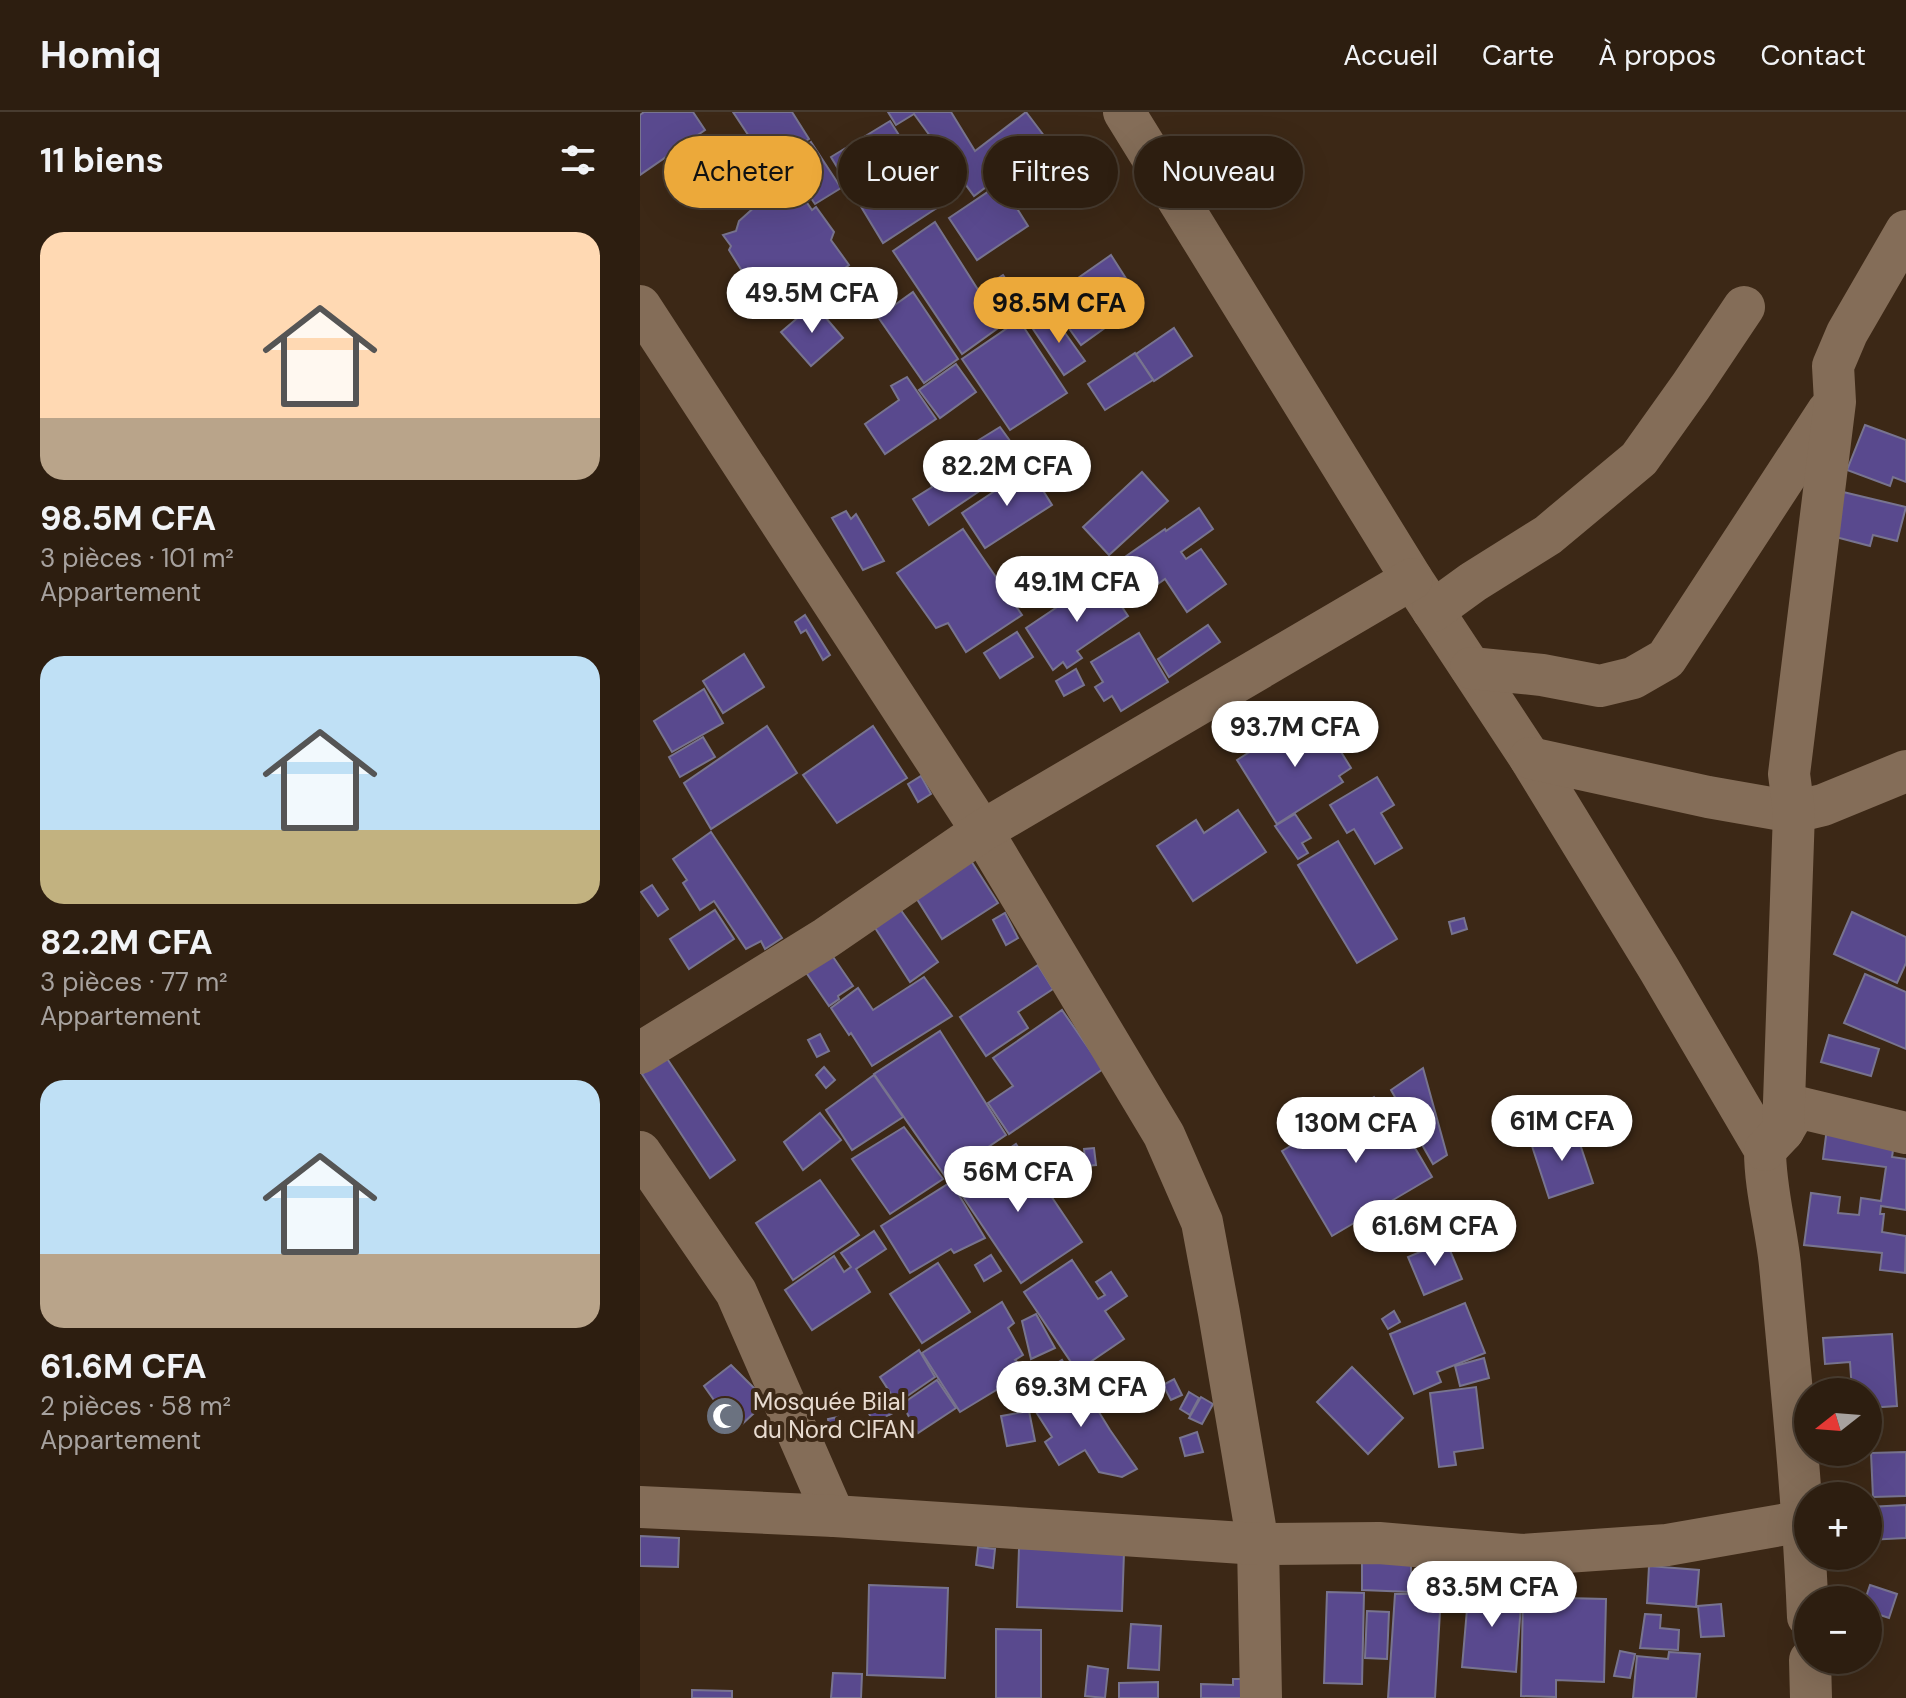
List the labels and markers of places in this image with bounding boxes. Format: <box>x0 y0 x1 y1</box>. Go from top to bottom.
pin: 49.5M CFA <box>720 267 904 335</box>
pin: 98.5M CFA <box>967 277 1151 345</box>
pin: 82.2M CFA <box>915 440 1099 508</box>
pin: 49.1M CFA <box>985 556 1169 624</box>
pin: 93.7M CFA <box>1203 701 1387 769</box>
pin: 61M CFA <box>1488 1095 1636 1163</box>
pin: 130M CFA <box>1273 1097 1439 1165</box>
pin: 56M CFA <box>944 1146 1092 1214</box>
pin: 61.6M CFA <box>1343 1200 1527 1268</box>
pin: 69.3M CFA <box>989 1361 1173 1429</box>
place label: Mosquée Bilal du Nord CIFAN <box>753 1386 915 1445</box>
mosque icon: Mosquée Bilal du Nord CIFAN <box>704 1395 746 1437</box>
pin: 83.5M CFA <box>1400 1561 1584 1629</box>

